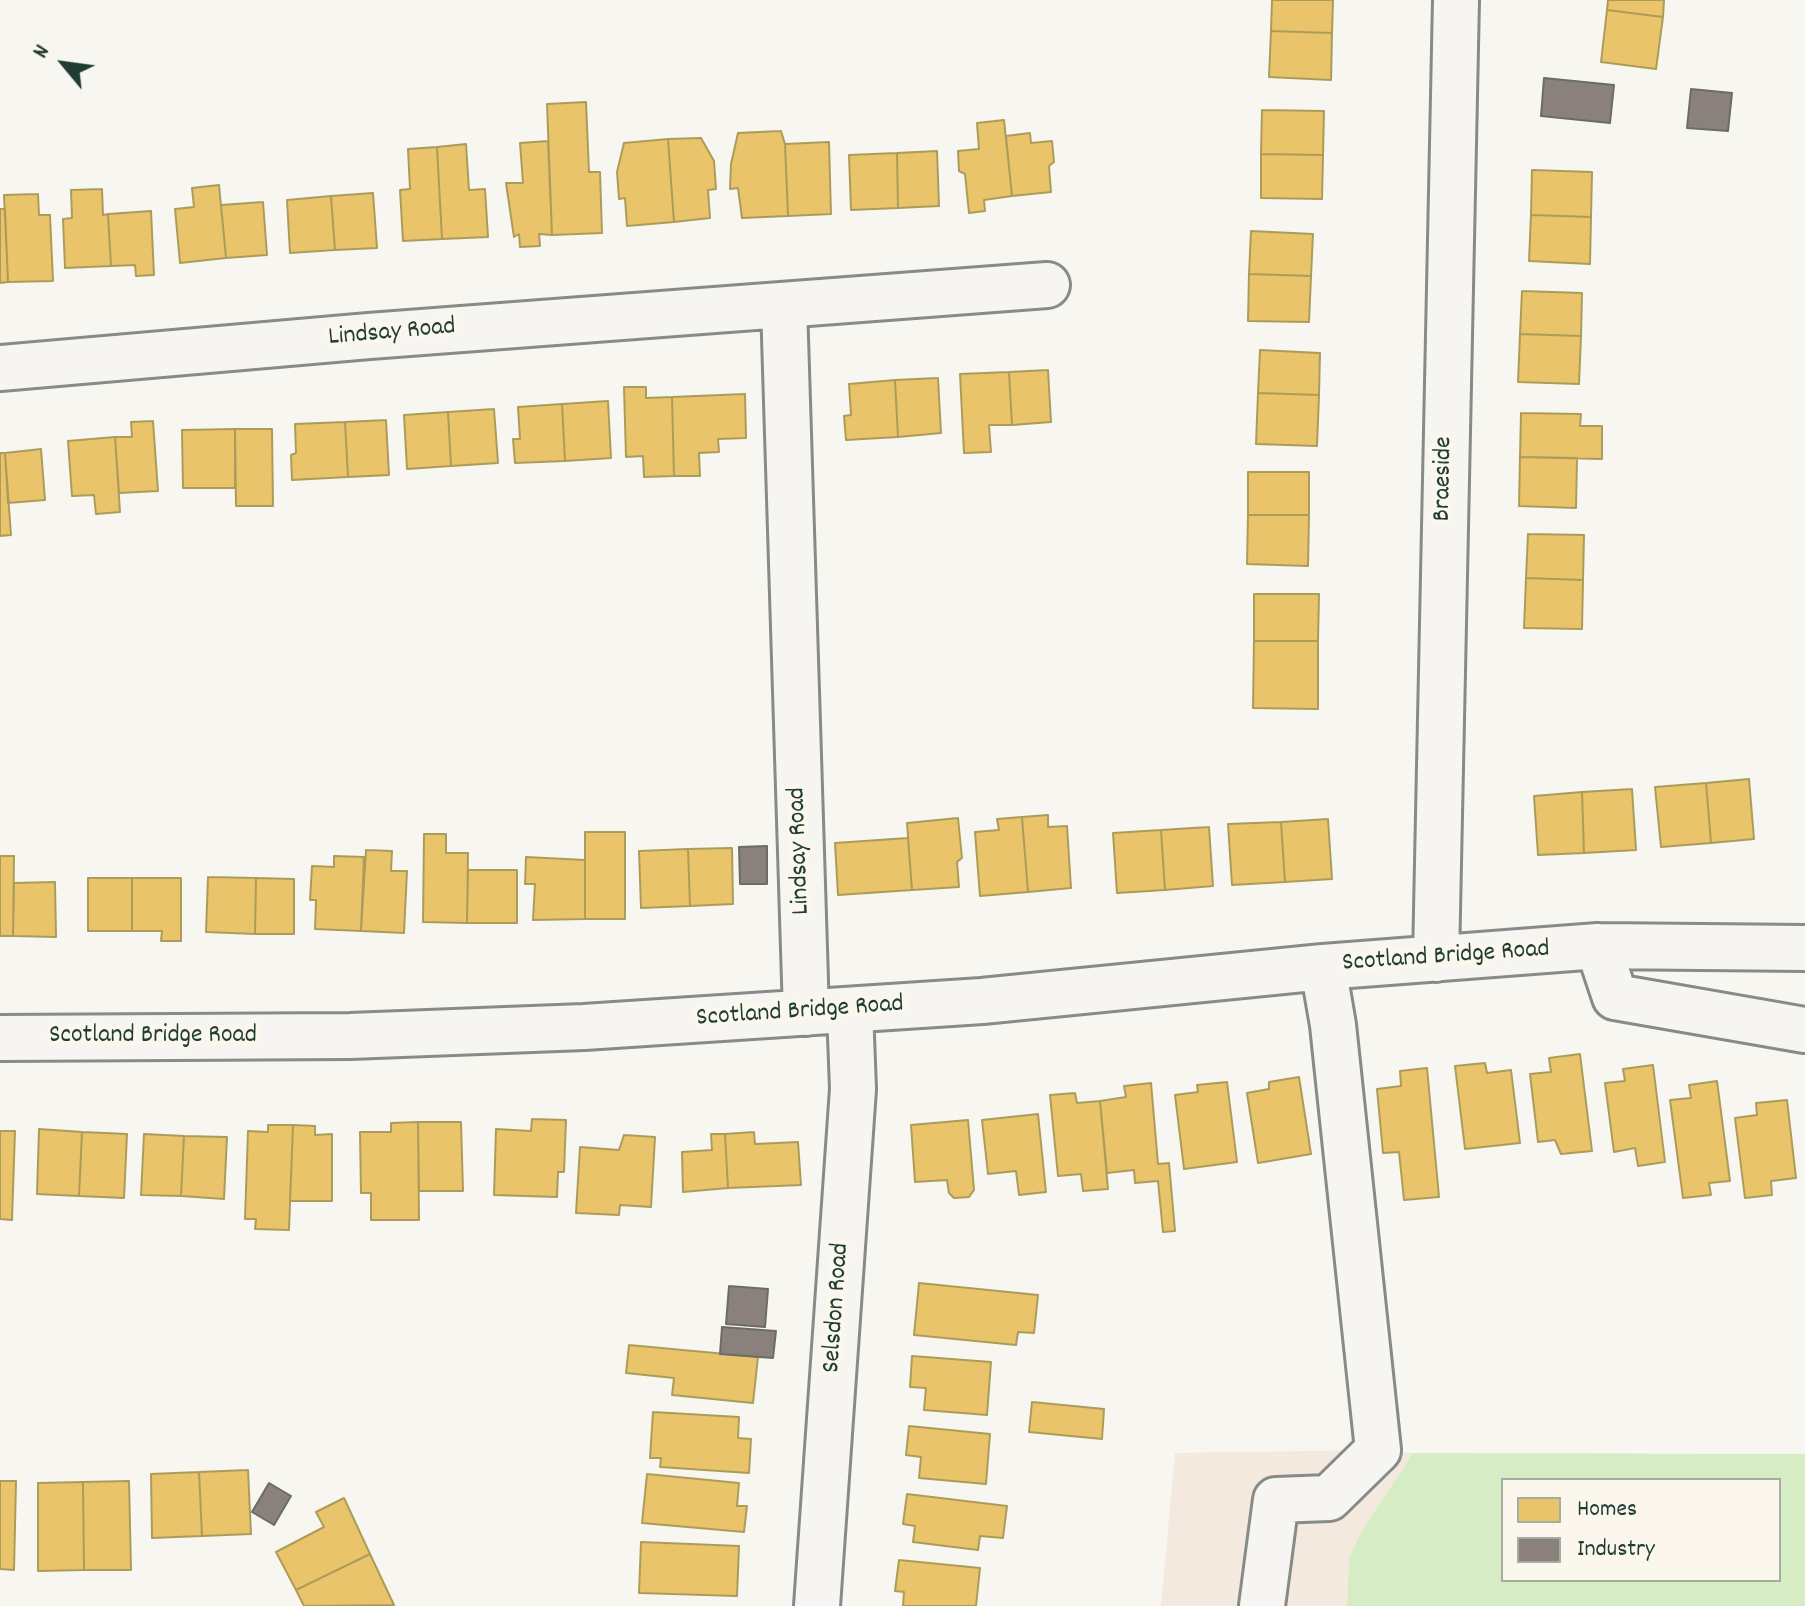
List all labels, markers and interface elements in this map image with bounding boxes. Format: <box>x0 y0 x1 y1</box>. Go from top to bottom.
north arrow <box>24 24 104 104</box>
text: N <box>26 40 59 64</box>
street label: Lindsay Road <box>327 313 457 355</box>
street label: Braeside <box>1429 436 1461 522</box>
street label: Lindsay Road <box>783 787 819 915</box>
street label: Scotland Bridge Road <box>1341 935 1551 981</box>
street label: Scotland Bridge Road <box>695 990 905 1036</box>
street label: Scotland Bridge Road <box>49 1021 257 1053</box>
street label: Selsdon Road <box>818 1242 858 1374</box>
legend <box>1501 1478 1781 1582</box>
text: Homes <box>1577 1493 1637 1527</box>
text: Industry <box>1577 1533 1655 1567</box>

